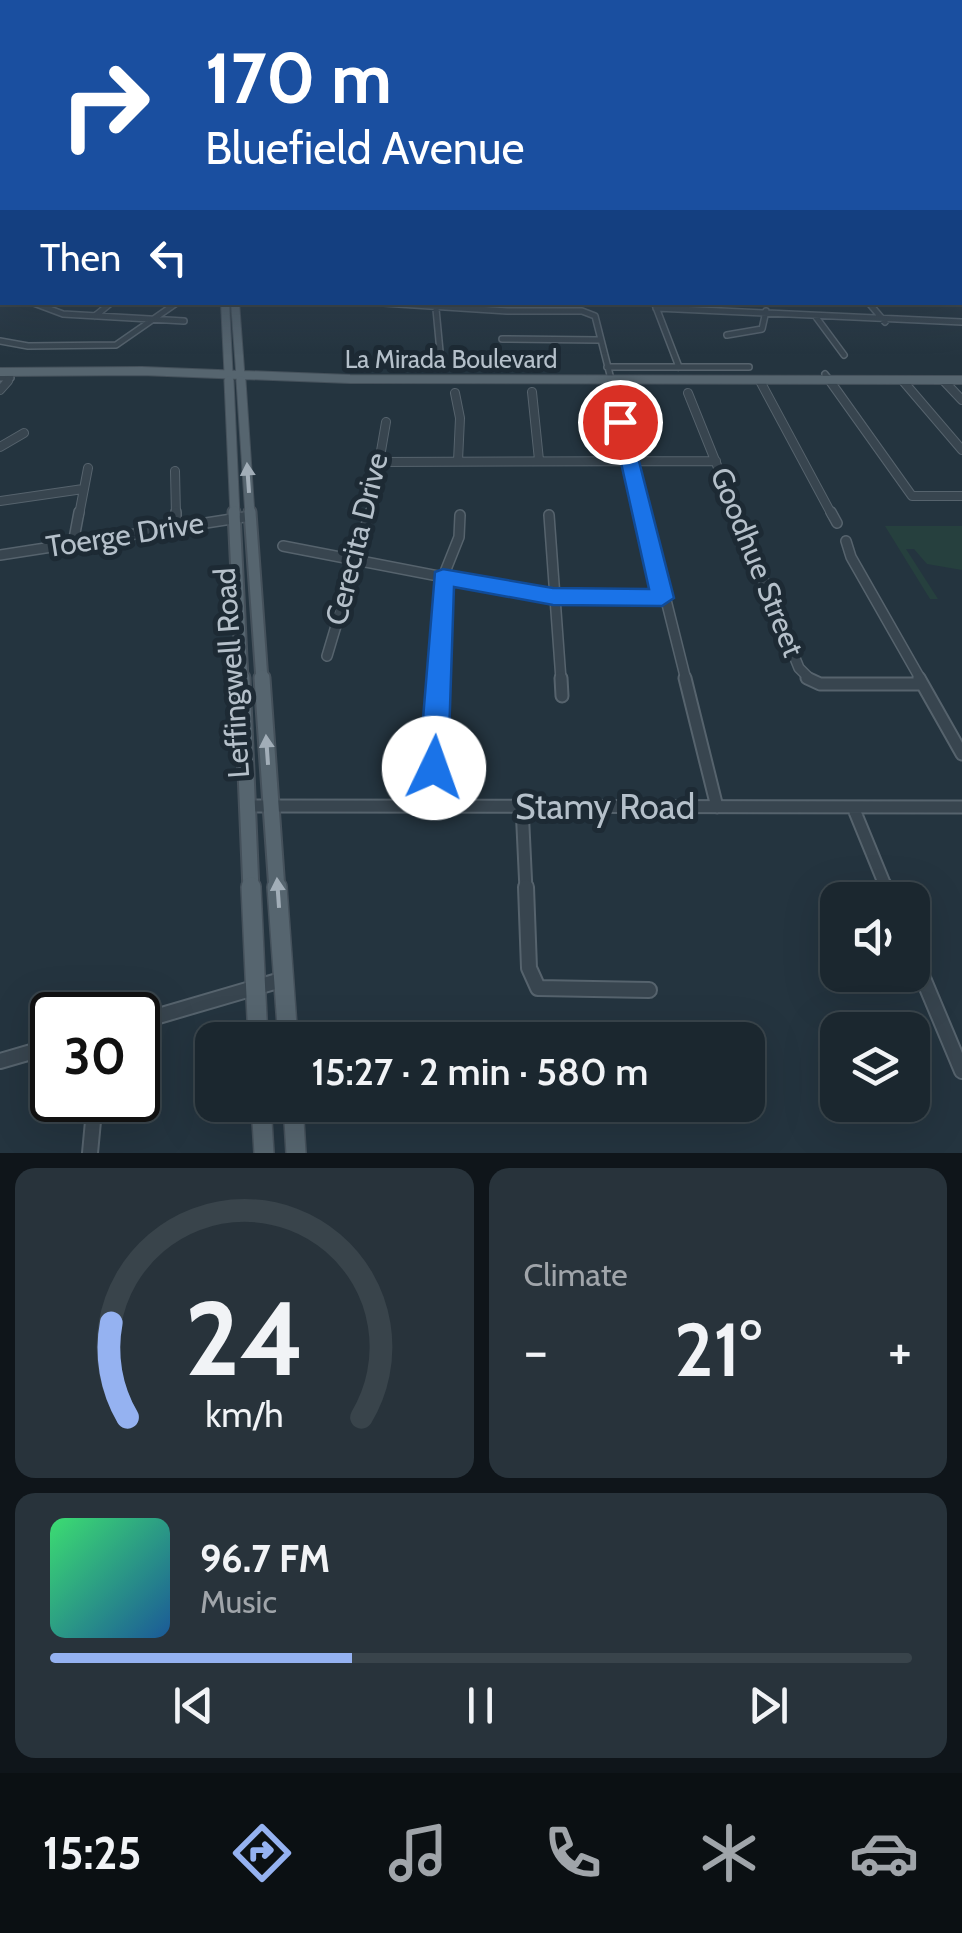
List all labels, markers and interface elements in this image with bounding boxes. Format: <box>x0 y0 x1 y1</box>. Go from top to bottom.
text: 170 m <box>205 35 392 121</box>
icon: right <box>40 40 170 170</box>
text: Bluefield Avenue <box>205 121 525 175</box>
icon: left <box>141 230 196 285</box>
text: Then <box>40 234 121 281</box>
street label: La Mirada Boulevard <box>345 344 557 374</box>
pin <box>578 380 663 465</box>
icon: arrive <box>593 395 648 450</box>
street label: Cerecita Drive <box>317 449 396 629</box>
one-way arrow <box>239 462 255 494</box>
street label: Goodhue Street <box>703 462 812 662</box>
street label: Toerge Drive <box>43 504 206 565</box>
street label: Leffingwell Road <box>206 567 257 780</box>
position arrow <box>382 716 486 820</box>
one-way arrow <box>259 733 275 765</box>
street label: Stamy Road <box>515 785 695 828</box>
one-way arrow <box>270 876 286 908</box>
map controls <box>820 882 930 1122</box>
button: sound <box>820 882 930 992</box>
speed limit sign: 30 <box>30 992 160 1122</box>
button: layers <box>820 1012 930 1122</box>
text: 15:27 · 2 min · 580 m <box>312 1048 648 1095</box>
text: Climate <box>524 1255 628 1294</box>
text: 24 <box>184 1275 304 1401</box>
text: 21° <box>674 1304 762 1395</box>
text: − <box>524 1317 548 1384</box>
text: + <box>888 1317 912 1384</box>
text: km/h <box>205 1393 283 1436</box>
text: 96.7 FM <box>200 1535 330 1582</box>
text: Music <box>200 1582 277 1621</box>
icon: previous <box>166 1678 221 1733</box>
icon: pause <box>453 1678 508 1733</box>
icon: next <box>741 1678 796 1733</box>
icon: directions <box>227 1818 297 1888</box>
icon: music <box>383 1818 453 1888</box>
icon: phone <box>538 1818 608 1888</box>
icon: climate <box>694 1818 764 1888</box>
icon: car <box>849 1818 919 1888</box>
text: 15:25 <box>43 1826 142 1880</box>

